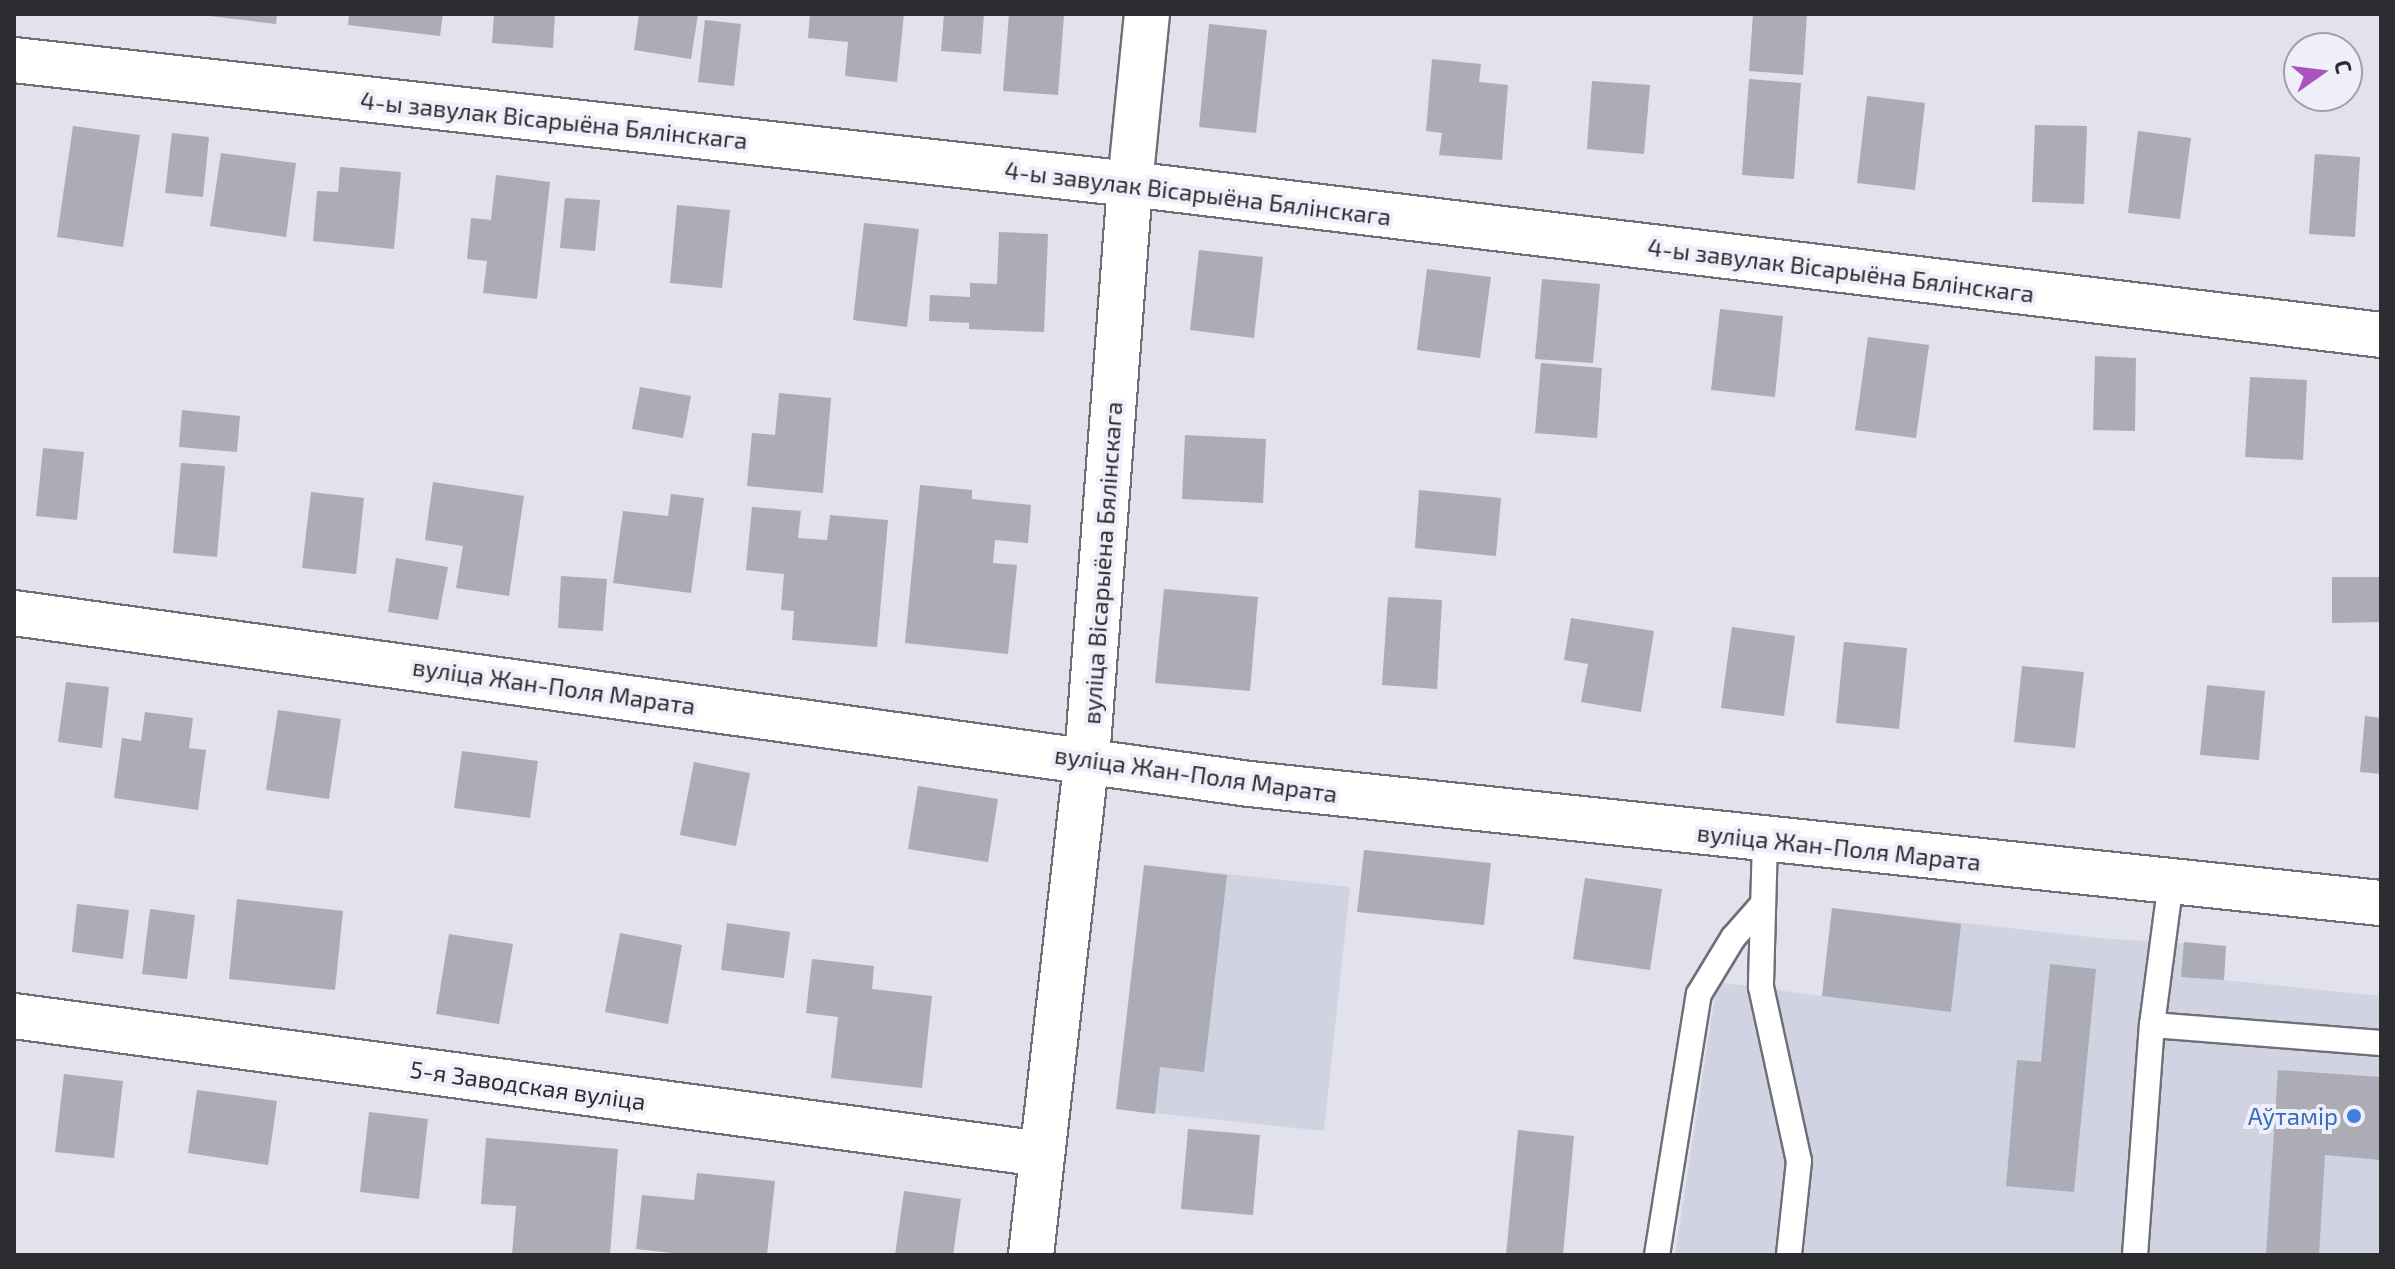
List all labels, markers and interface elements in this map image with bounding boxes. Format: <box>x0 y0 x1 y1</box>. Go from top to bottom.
north arrow <box>2283 32 2363 112</box>
text: С <box>2330 57 2359 76</box>
street label: 4-ы завулак Вісарыёна Бялінскага <box>359 85 749 155</box>
street label: 4-ы завулак Вісарыёна Бялінскага <box>1003 155 1393 231</box>
street label: 4-ы завулак Вісарыёна Бялінскага <box>1646 232 2036 308</box>
street label: вуліца Вісарыёна Бялінскага <box>1076 401 1128 725</box>
street label: вуліца Жан-Поля Марата <box>411 652 697 720</box>
street label: вуліца Жан-Поля Марата <box>1053 740 1339 808</box>
street label: вуліца Жан-Поля Марата <box>1696 818 1982 876</box>
street label: 5-я Заводская вуліца <box>408 1054 648 1116</box>
place label: Аўтамір <box>2248 1102 2338 1130</box>
marker: Аўтамір <box>2345 1107 2363 1125</box>

